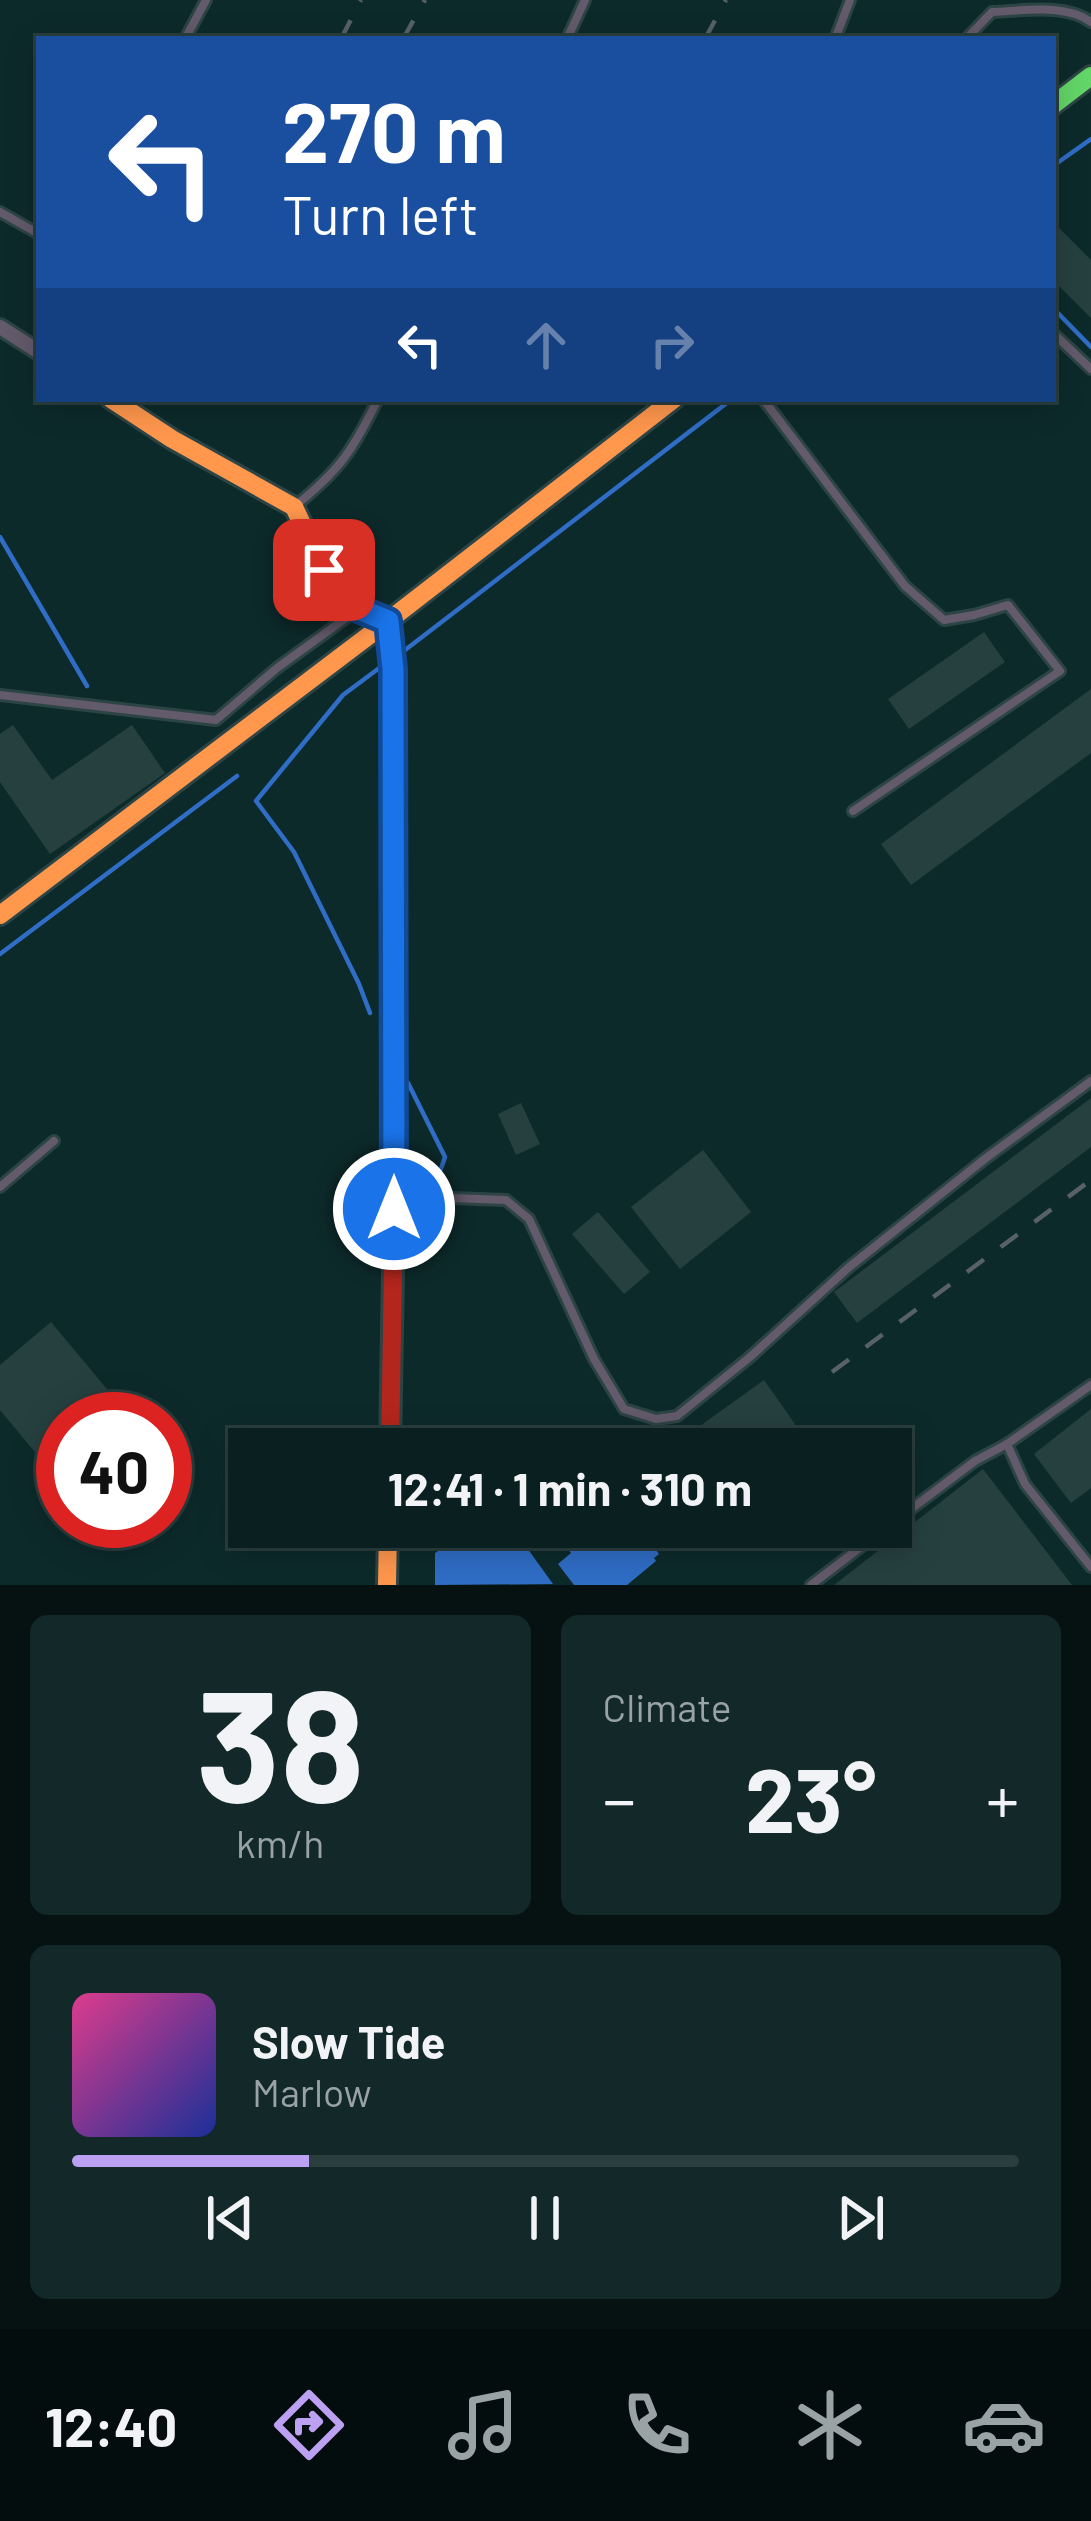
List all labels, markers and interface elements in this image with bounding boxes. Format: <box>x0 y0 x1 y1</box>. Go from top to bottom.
text: 270 m <box>282 79 506 180</box>
icon: left <box>84 84 240 240</box>
text: Turn left <box>282 181 479 246</box>
icon: left <box>387 312 453 378</box>
icon: ahead <box>513 312 579 378</box>
icon: right <box>639 312 705 378</box>
pin <box>273 519 375 621</box>
icon: arrive <box>291 537 357 603</box>
position arrow <box>331 1146 457 1272</box>
speed limit sign: 40 <box>36 1392 192 1548</box>
text: 12:41 · 1 min · 310 m <box>388 1461 752 1515</box>
text: 38 <box>196 1647 365 1834</box>
text: Climate <box>603 1683 732 1730</box>
text: 23° <box>745 1743 877 1851</box>
text: − <box>603 1758 636 1837</box>
text: + <box>986 1758 1019 1837</box>
text: km/h <box>236 1819 324 1866</box>
text: Slow Tide <box>252 2014 445 2068</box>
text: Marlow <box>252 2068 372 2115</box>
icon: previous <box>197 2185 263 2251</box>
icon: pause <box>512 2185 578 2251</box>
icon: next <box>828 2185 894 2251</box>
icon: directions <box>267 2383 351 2467</box>
icon: music <box>441 2383 525 2467</box>
icon: phone <box>615 2383 699 2467</box>
icon: climate <box>788 2383 872 2467</box>
icon: car <box>962 2383 1046 2467</box>
text: 12:40 <box>45 2393 177 2458</box>

